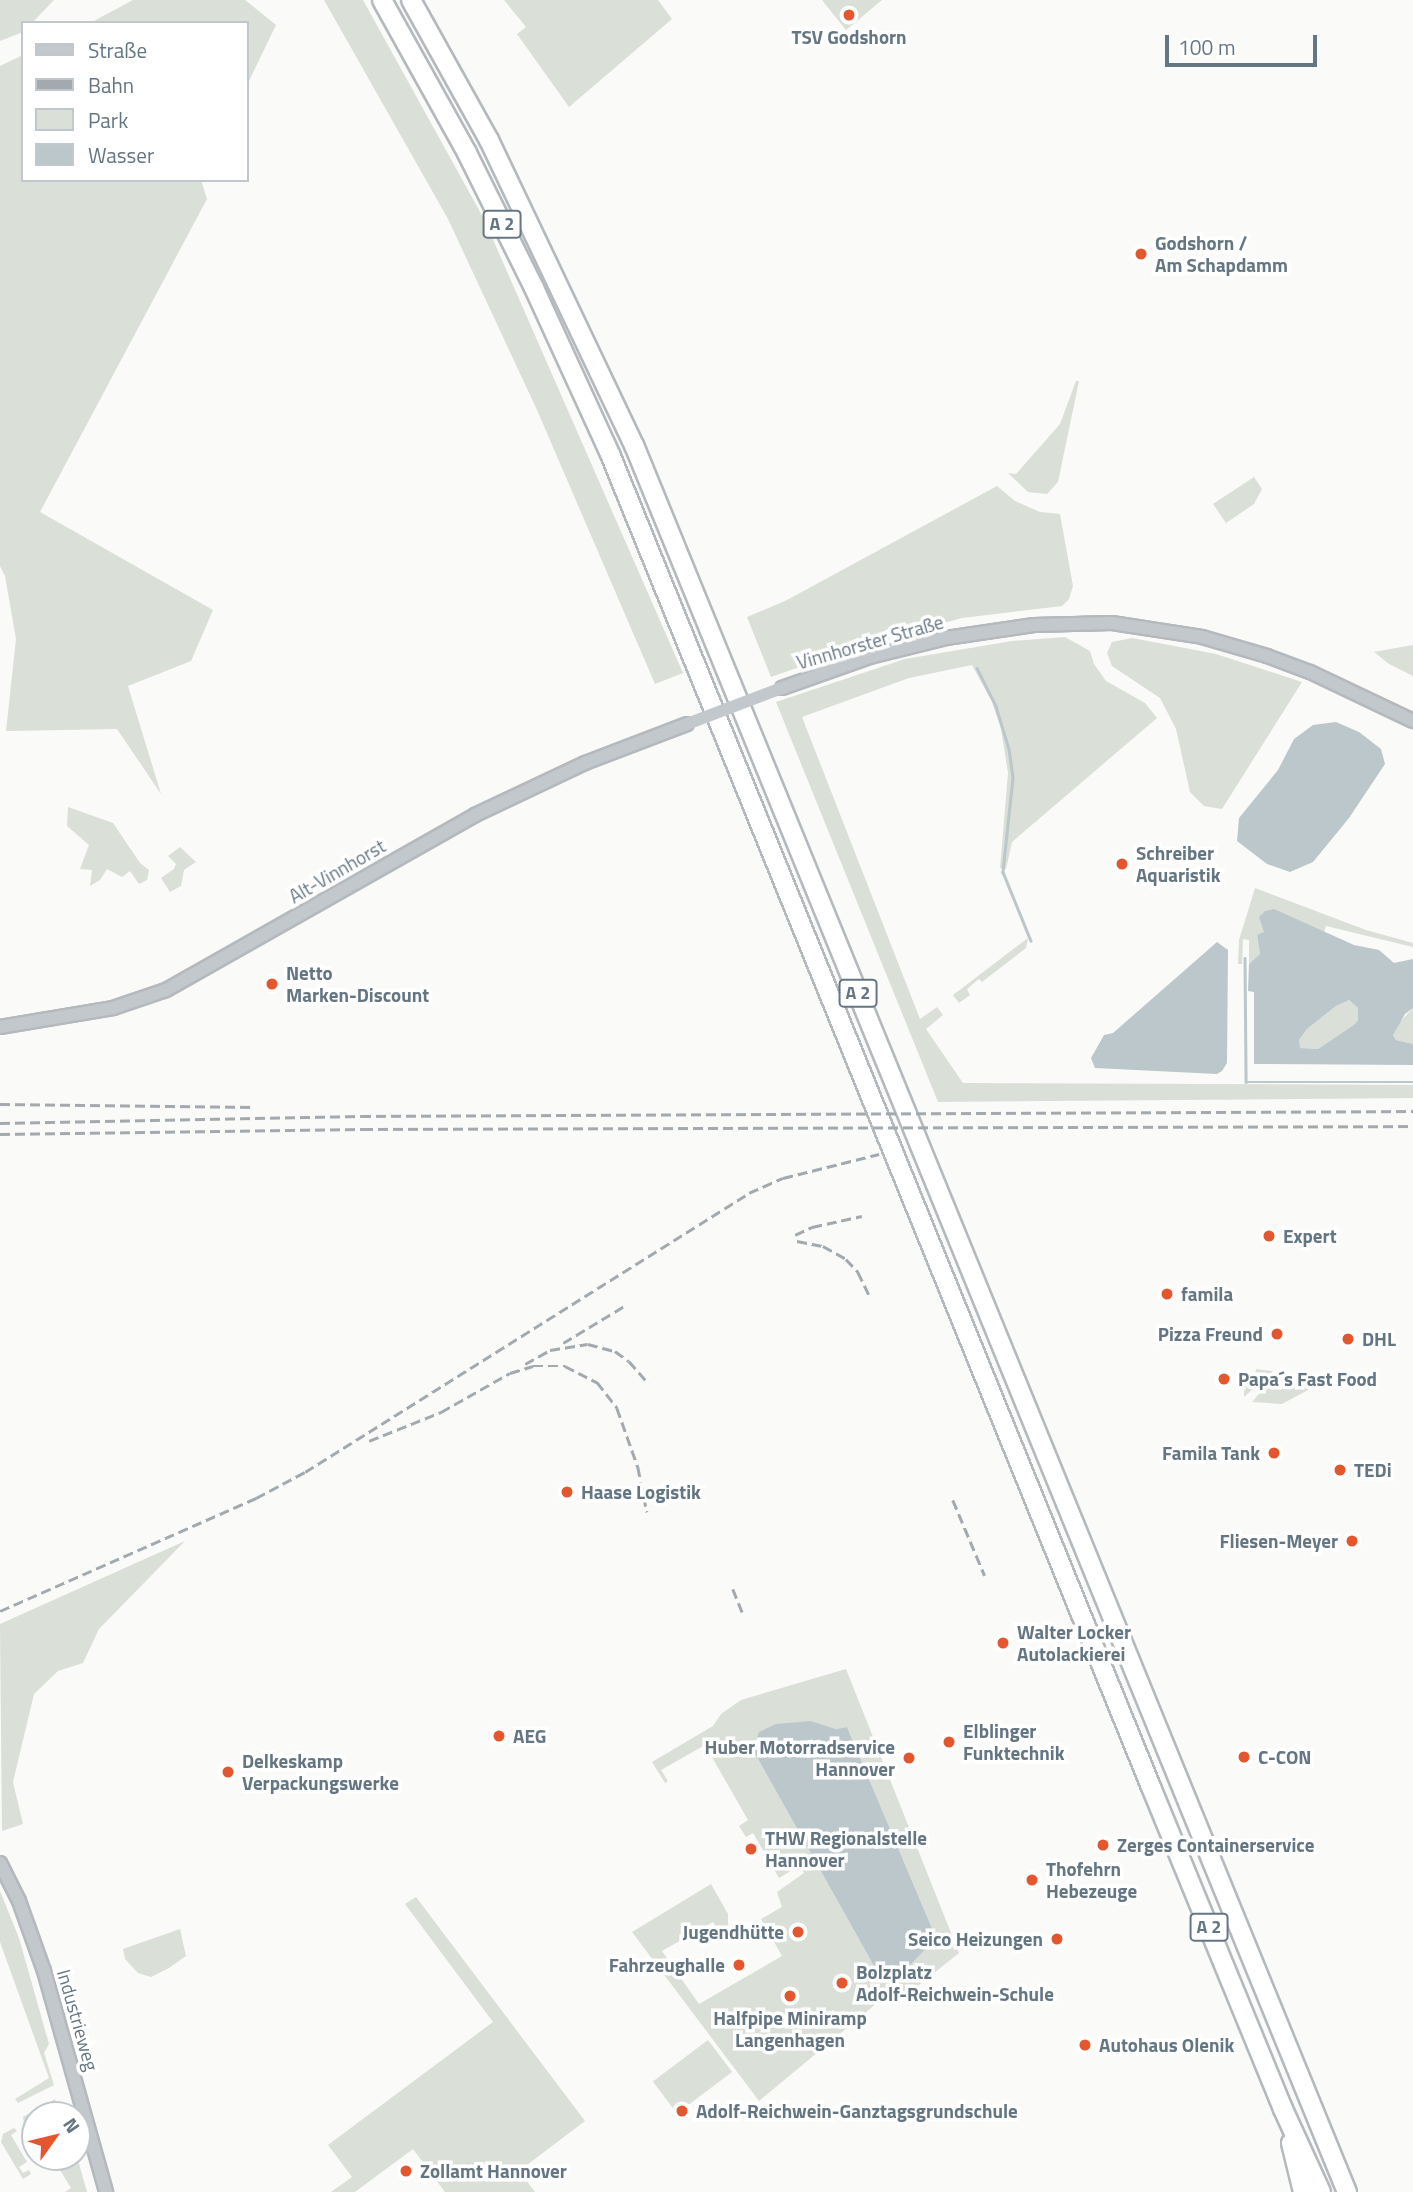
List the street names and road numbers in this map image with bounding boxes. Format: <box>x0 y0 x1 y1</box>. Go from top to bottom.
road number: A 2 <box>481 210 523 238</box>
street label: Vinnhorster Straße <box>794 610 946 674</box>
street label: Alt-Vinnhorst <box>285 834 389 908</box>
road number: A 2 <box>837 978 879 1008</box>
road number: A 2 <box>1188 1912 1230 1941</box>
street label: Industrieweg <box>53 1967 103 2073</box>

